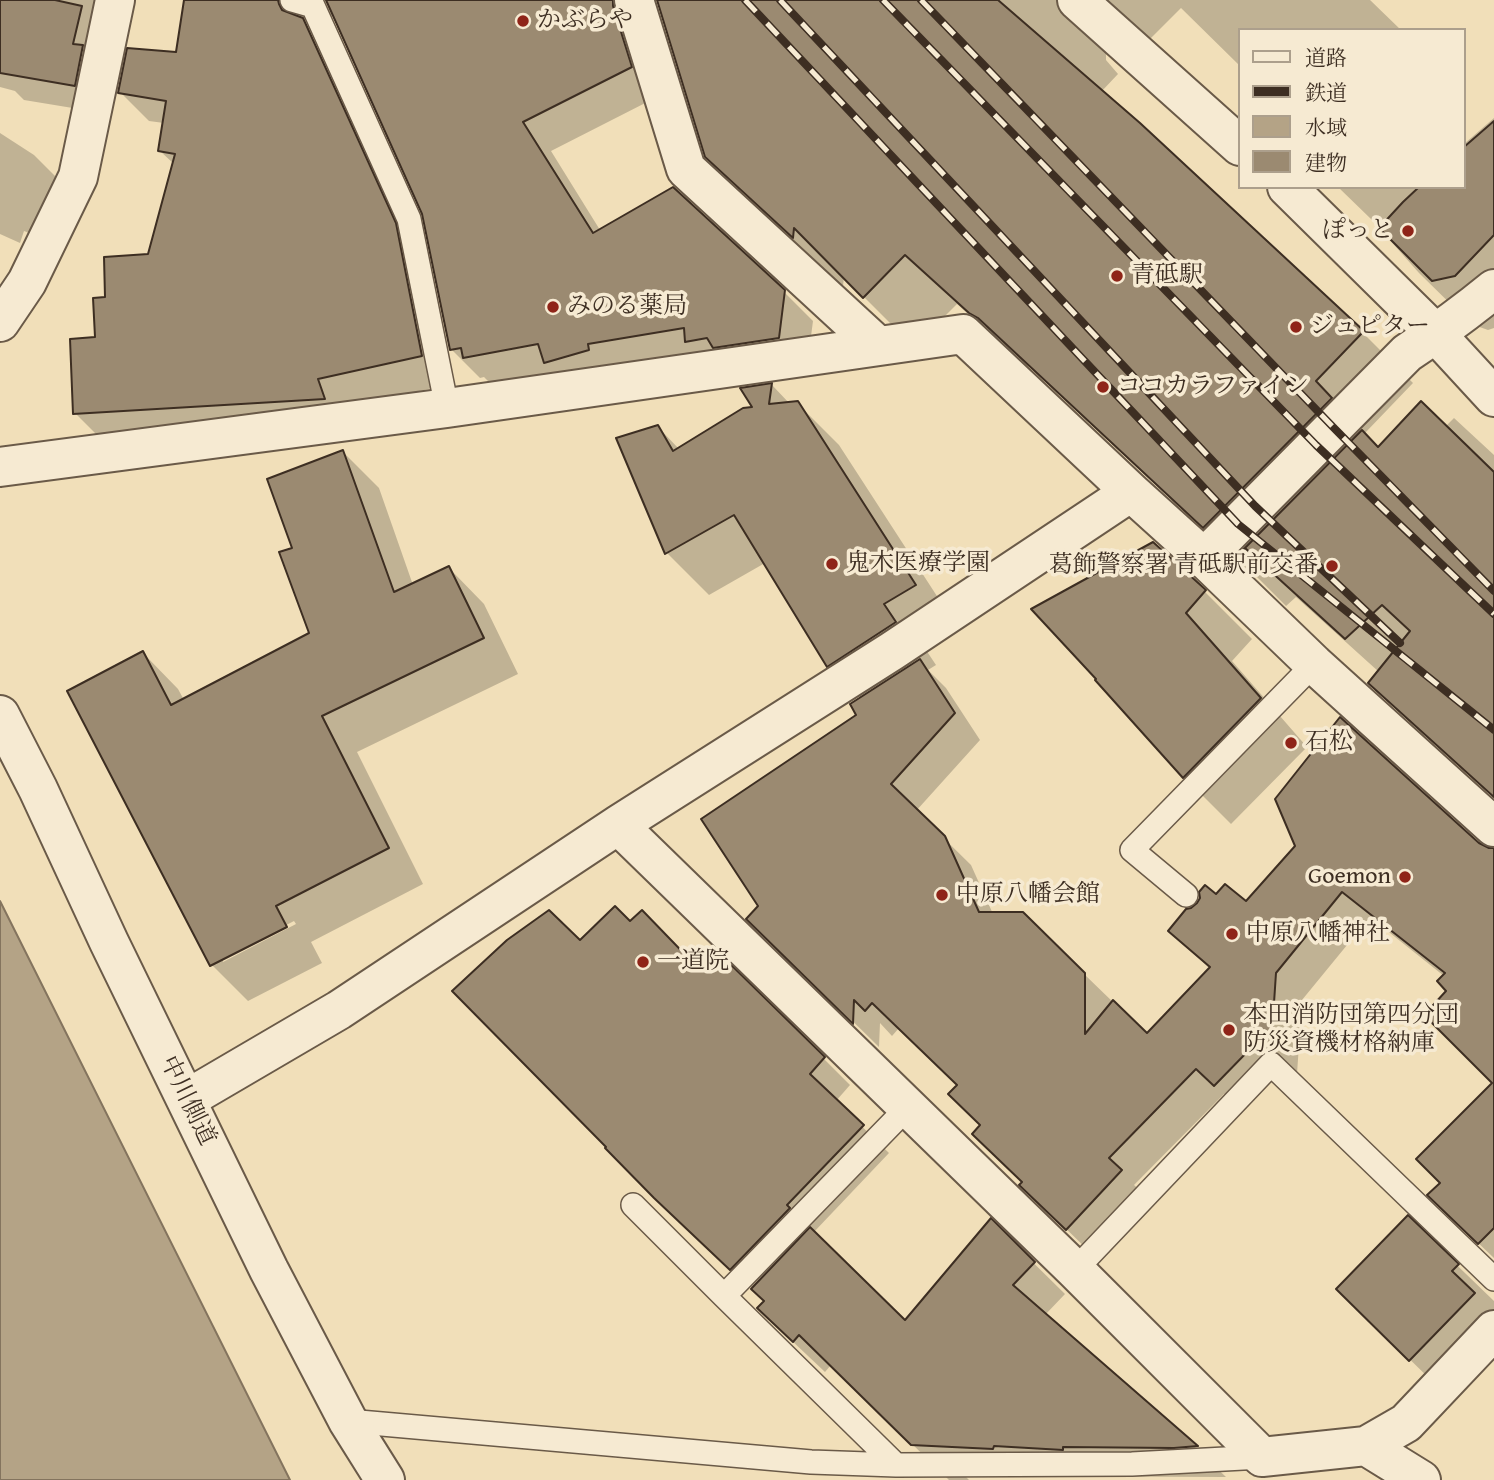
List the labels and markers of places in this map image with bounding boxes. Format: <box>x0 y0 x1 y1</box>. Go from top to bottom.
place label: かぶらや <box>537 7 633 35</box>
marker: かぶらや <box>515 13 531 29</box>
place label: ぽっと <box>1322 217 1394 245</box>
marker: ぽっと <box>1400 223 1416 239</box>
place label: 青砥駅 <box>1131 262 1203 290</box>
marker: 青砥駅 <box>1109 268 1125 284</box>
place label: みのる薬局 <box>567 293 687 321</box>
marker: みのる薬局 <box>545 299 561 315</box>
place label: ジュピター <box>1310 313 1430 341</box>
marker: ジュピター <box>1288 319 1304 335</box>
place label: ココカラファイン <box>1117 373 1309 401</box>
marker: ココカラファイン <box>1095 379 1111 395</box>
place label: 鬼木医療学園 <box>846 550 990 578</box>
place label: 葛飾警察署 青砥駅前交番 <box>1049 552 1318 580</box>
marker: 鬼木医療学園 <box>824 556 840 572</box>
marker: 葛飾警察署 青砥駅前交番 <box>1324 558 1340 574</box>
place label: 石松 <box>1305 729 1353 757</box>
marker: 石松 <box>1283 735 1299 751</box>
place label: Goemon <box>1308 863 1391 891</box>
marker: Goemon <box>1397 869 1413 885</box>
place label: 中原八幡会館 <box>956 881 1100 909</box>
marker: 中原八幡会館 <box>934 887 950 903</box>
place label: 中原八幡神社 <box>1246 920 1390 948</box>
marker: 中原八幡神社 <box>1224 926 1240 942</box>
place label: 一道院 <box>657 948 729 976</box>
marker: 一道院 <box>635 954 651 970</box>
place label: 本田消防団第四分団 防災資機材格納庫 <box>1243 1002 1459 1058</box>
marker: 本田消防団第四分団 防災資機材格納庫 <box>1221 1022 1237 1038</box>

